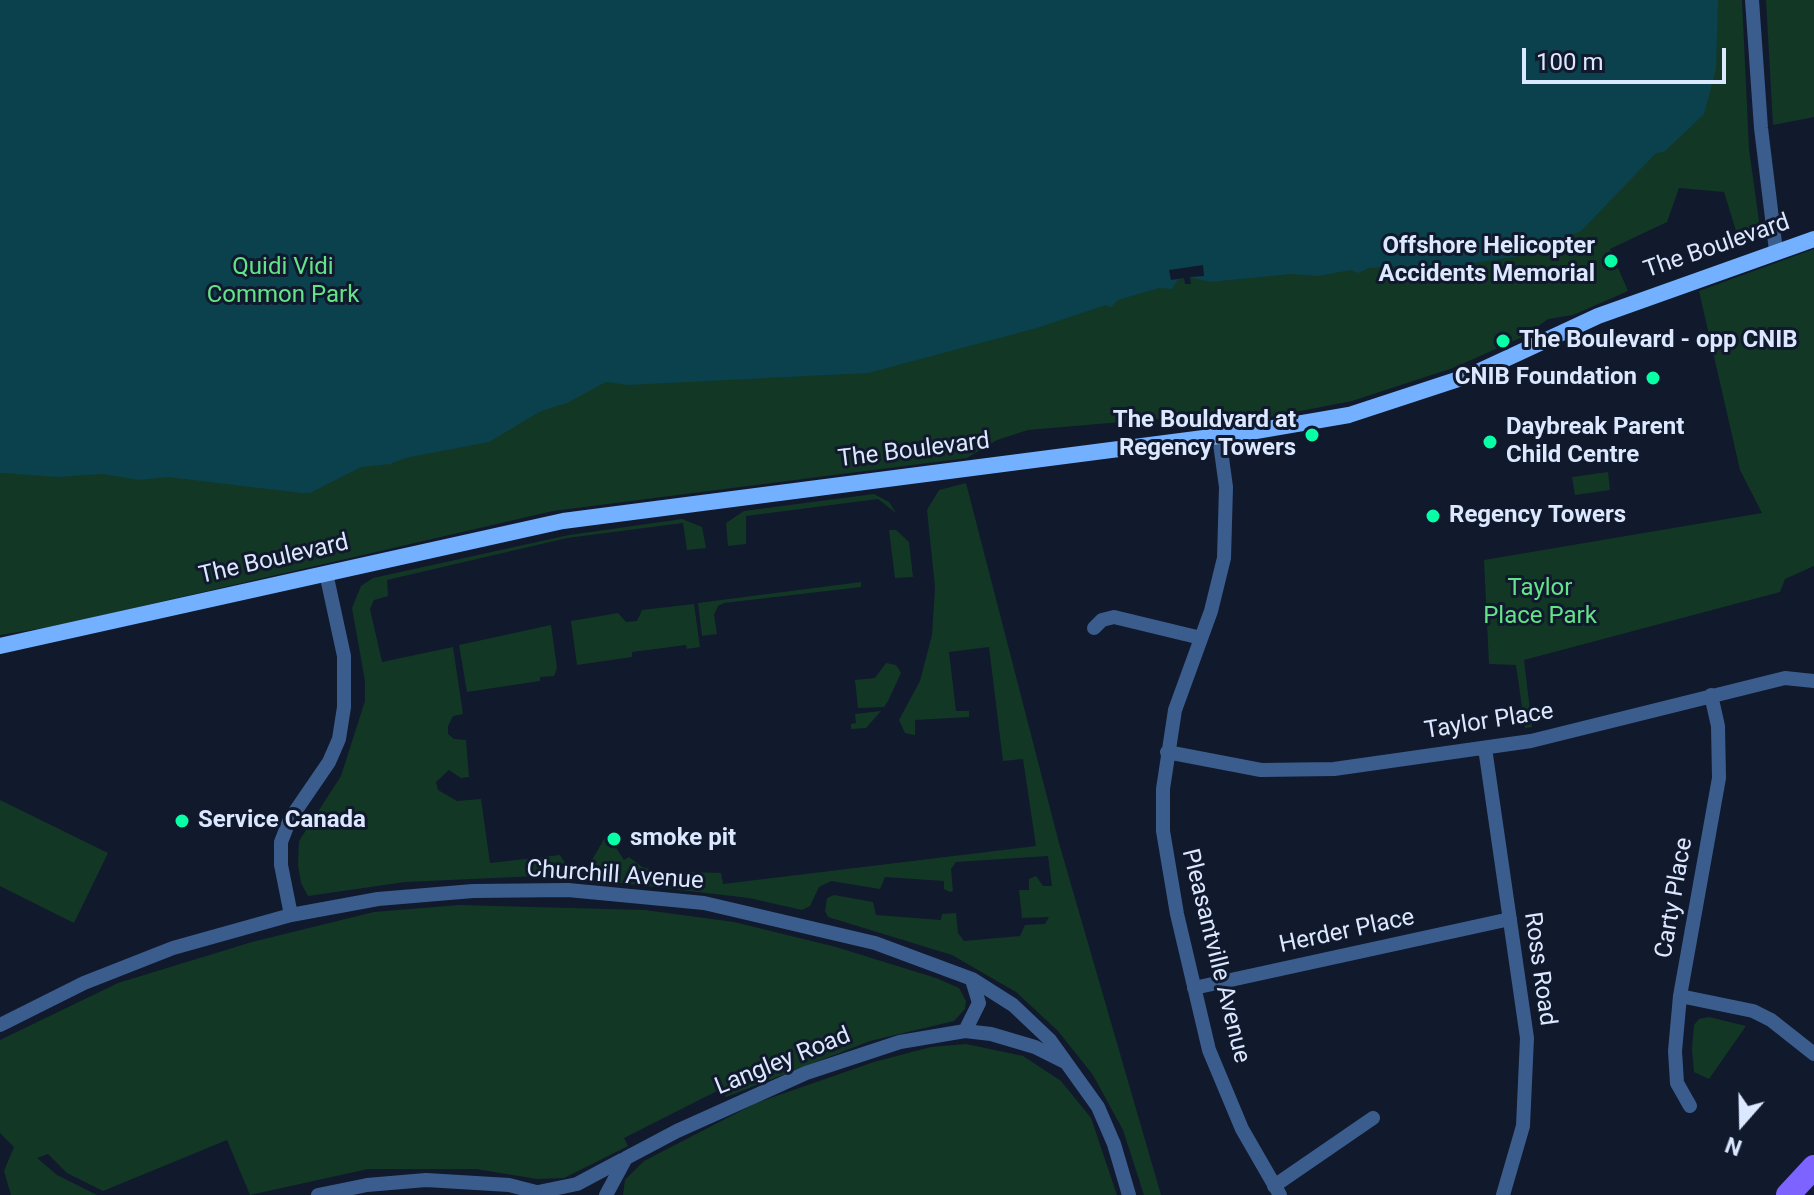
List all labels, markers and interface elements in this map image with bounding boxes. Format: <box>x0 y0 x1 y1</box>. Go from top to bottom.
scale bar <box>1526 32 1730 82</box>
text: 100 m <box>1536 48 1603 76</box>
street label: The Boulevard <box>1640 209 1794 285</box>
place label: Offshore Helicopter Accidents Memorial <box>1379 233 1595 289</box>
marker: Offshore Helicopter Accidents Memorial <box>1602 252 1620 270</box>
park label: Quidi Vidi Common Park <box>207 254 359 310</box>
place label: The Boulevard - opp CNIB <box>1519 327 1797 355</box>
marker: The Boulevard - opp CNIB <box>1494 332 1512 350</box>
place label: CNIB Foundation <box>1455 364 1637 392</box>
marker: CNIB Foundation <box>1644 369 1662 387</box>
place label: The Bouldvard at Regency Towers <box>1113 407 1296 463</box>
place label: Daybreak Parent Child Centre <box>1506 414 1684 470</box>
marker: The Bouldvard at Regency Towers <box>1303 426 1321 444</box>
street label: The Boulevard <box>837 427 991 475</box>
marker: Daybreak Parent Child Centre <box>1481 433 1499 451</box>
place label: Regency Towers <box>1449 502 1626 530</box>
marker: Regency Towers <box>1424 507 1442 525</box>
street label: The Boulevard <box>196 529 352 591</box>
park label: Taylor Place Park <box>1483 575 1597 631</box>
street label: Taylor Place <box>1422 698 1556 746</box>
place label: Service Canada <box>198 807 366 835</box>
marker: Service Canada <box>173 812 191 830</box>
place label: smoke pit <box>630 825 736 853</box>
marker: smoke pit <box>605 830 623 848</box>
street label: Carty Place <box>1650 835 1700 961</box>
street label: Pleasantville Avenue <box>1174 846 1256 1066</box>
street label: Churchill Avenue <box>525 855 705 897</box>
street label: Herder Place <box>1277 904 1417 960</box>
street label: Ross Road <box>1517 910 1561 1028</box>
street label: Langley Road <box>711 1022 855 1102</box>
north arrow <box>1702 1083 1782 1163</box>
text: N <box>1722 1132 1745 1160</box>

